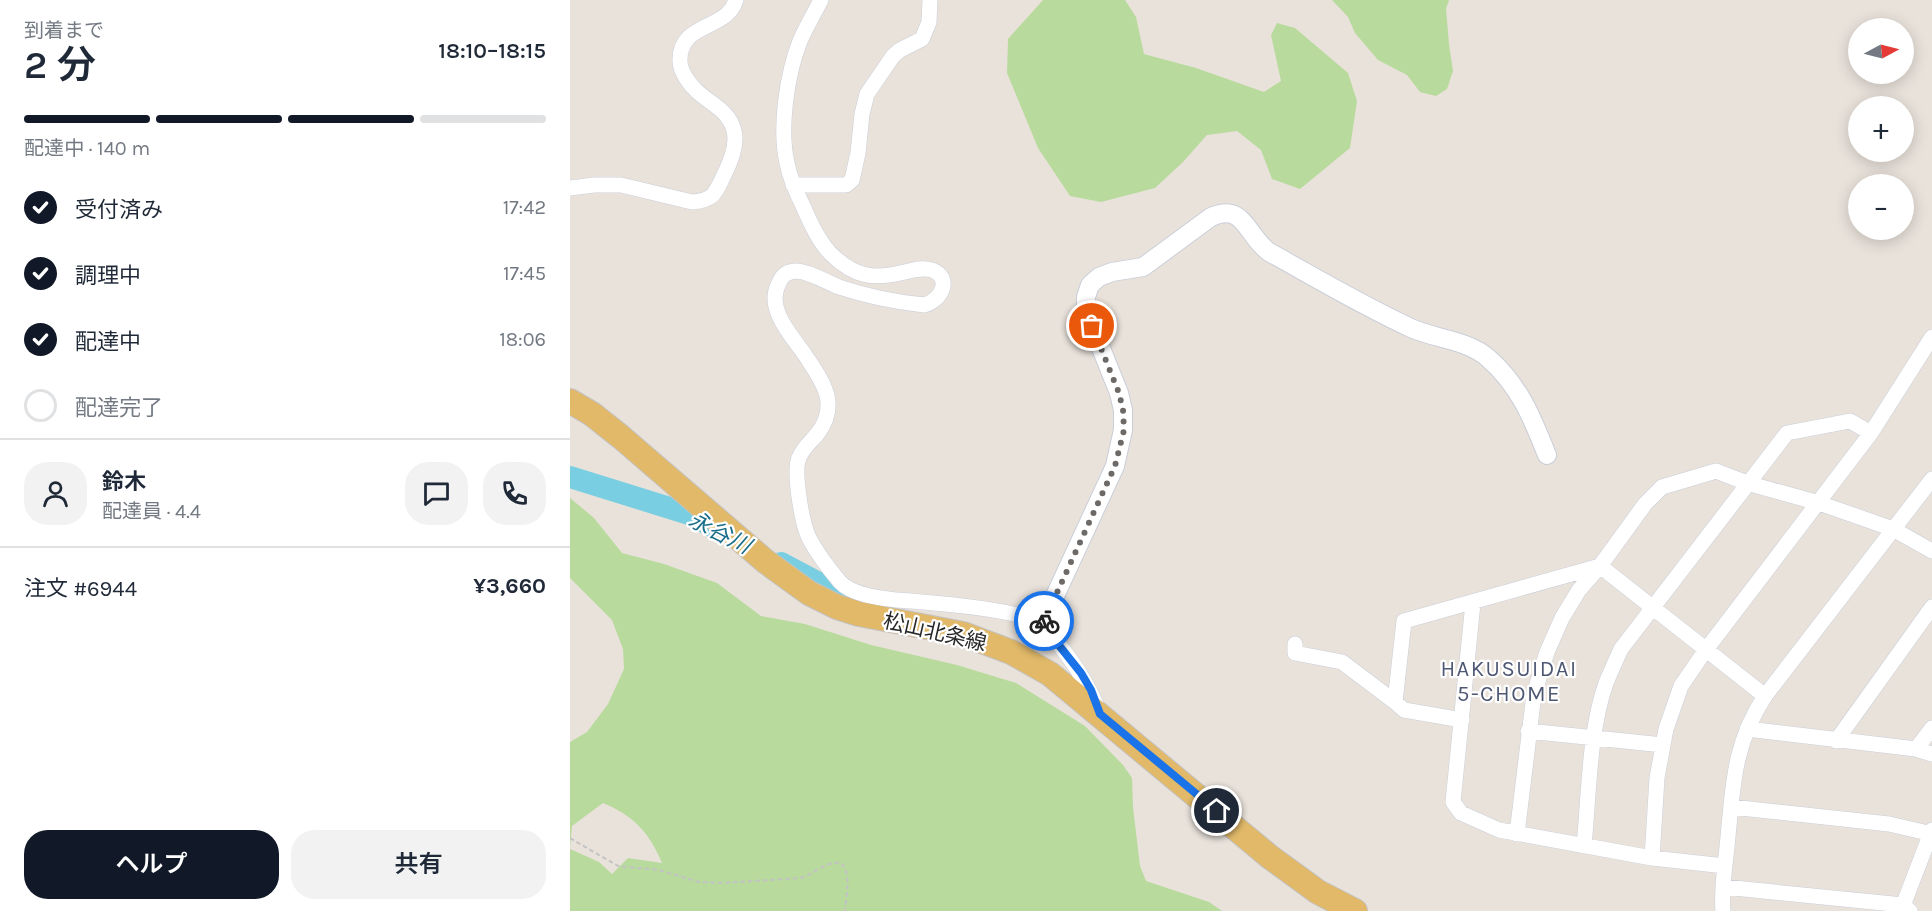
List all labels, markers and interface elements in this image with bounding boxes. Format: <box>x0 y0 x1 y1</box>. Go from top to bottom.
north arrow <box>1848 18 1914 84</box>
map controls <box>1848 18 1914 240</box>
text: 到着まで <box>24 19 104 42</box>
text: 18:10–18:15 <box>438 38 546 64</box>
text: 2 分 <box>24 42 96 88</box>
button: + <box>1848 96 1914 162</box>
text: 配達中 · 140 m <box>24 137 150 160</box>
button: − <box>1848 174 1914 240</box>
icon: check <box>24 191 57 224</box>
text: 17:42 <box>503 196 546 219</box>
text: 受付済み <box>75 197 163 223</box>
icon: check <box>24 257 57 290</box>
text: 17:45 <box>503 262 546 285</box>
text: 調理中 <box>75 263 141 289</box>
pin <box>1066 300 1117 351</box>
icon: bag <box>1075 309 1108 342</box>
icon: check <box>24 323 57 356</box>
text: 18:06 <box>499 328 546 351</box>
text: 配達中 <box>75 329 141 355</box>
text: 配達完了 <box>75 395 163 421</box>
button: person <box>24 462 87 525</box>
button: chat <box>405 462 468 525</box>
button: phone <box>483 462 546 525</box>
text: 鈴木 <box>102 469 146 495</box>
text: 配達員 · 4.4 <box>102 500 201 523</box>
water label: 永谷川 <box>684 506 757 560</box>
text: ¥3,660 <box>473 573 546 599</box>
text: 注文 #6944 <box>24 576 137 602</box>
courier <box>1014 591 1074 651</box>
icon: bike <box>1028 605 1061 638</box>
street label: 松山北条線 <box>881 608 989 656</box>
district label: HAKUSUIDAI 5-CHOME <box>1440 656 1578 707</box>
pin <box>1191 785 1242 836</box>
icon: home <box>1200 794 1233 827</box>
button: ヘルプ <box>24 830 279 899</box>
button: 共有 <box>291 830 546 899</box>

